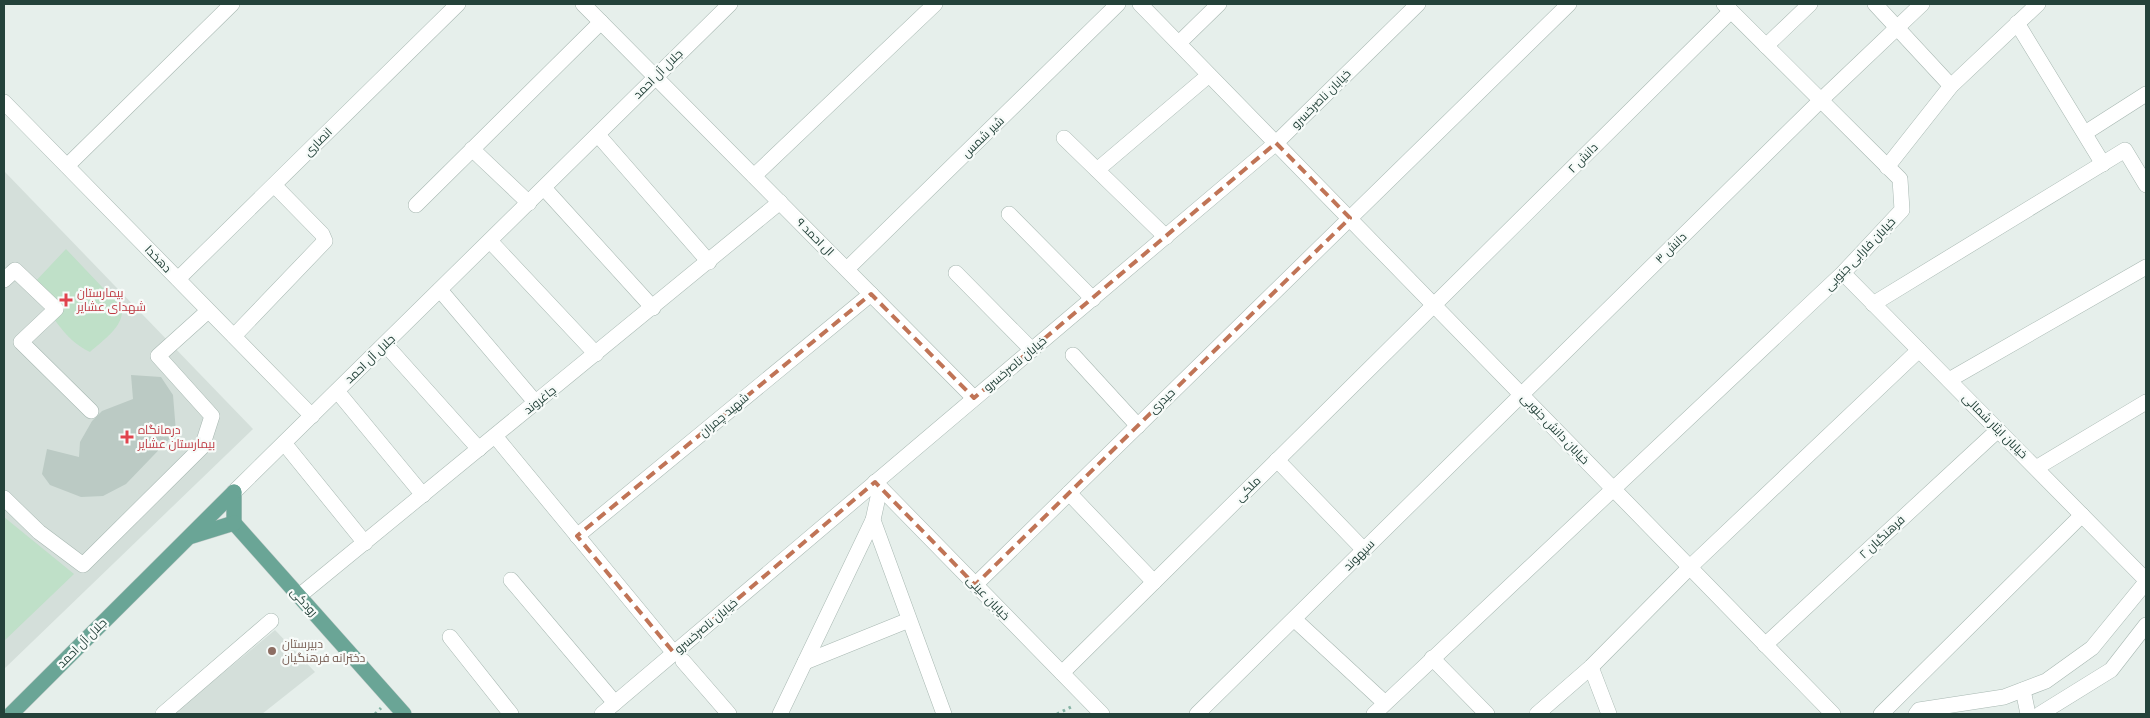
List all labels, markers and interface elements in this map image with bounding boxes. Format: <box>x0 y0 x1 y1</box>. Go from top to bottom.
street label: جلال آل احمد <box>630 46 686 102</box>
street label: خیابان ناصرخسرو <box>1288 66 1354 132</box>
street label: شیر شمس <box>959 114 1007 160</box>
street label: انصاری <box>301 125 335 159</box>
street label: دانش ۲ <box>1565 140 1601 176</box>
street label: ال احمد ۹ <box>793 215 837 259</box>
street label: خیابان فارابی جنوبی <box>1822 215 1898 293</box>
street label: دانش ۳ <box>1653 229 1690 266</box>
street label: دهخدا <box>142 243 174 276</box>
place label: بیمارستان شهدای عشایر <box>76 286 146 314</box>
marker: بیمارستان شهدای عشایر <box>59 293 73 307</box>
street label: جلال آل احمد <box>342 332 398 386</box>
street label: خیابان ناصرخسرو <box>981 334 1049 394</box>
street label: چاغروند <box>521 383 560 419</box>
street label: حیدری <box>1146 385 1178 417</box>
street label: شهید چمران <box>696 390 753 441</box>
street label: خیابان دانش جنوبی <box>1518 391 1592 467</box>
street label: خیابان ایثار شمالی <box>1960 391 2030 461</box>
place label: درمانگاه بیمارستان عشایر <box>137 423 215 451</box>
marker: درمانگاه بیمارستان عشایر <box>120 430 134 444</box>
street label: ملکی <box>1232 473 1264 505</box>
street label: فرهنگیان ۲ <box>1857 513 1907 561</box>
street label: سپهوند <box>1341 537 1378 574</box>
street label: خیابان عینی <box>963 573 1013 623</box>
street label: رودکی <box>288 585 320 619</box>
street label: خیابان ناصرخسرو <box>672 596 740 656</box>
street label: جلال آل احمد <box>54 615 110 671</box>
place label: دبیرستان دخترانه فرهنگیان <box>282 637 365 665</box>
marker: دبیرستان دخترانه فرهنگیان <box>266 645 278 657</box>

